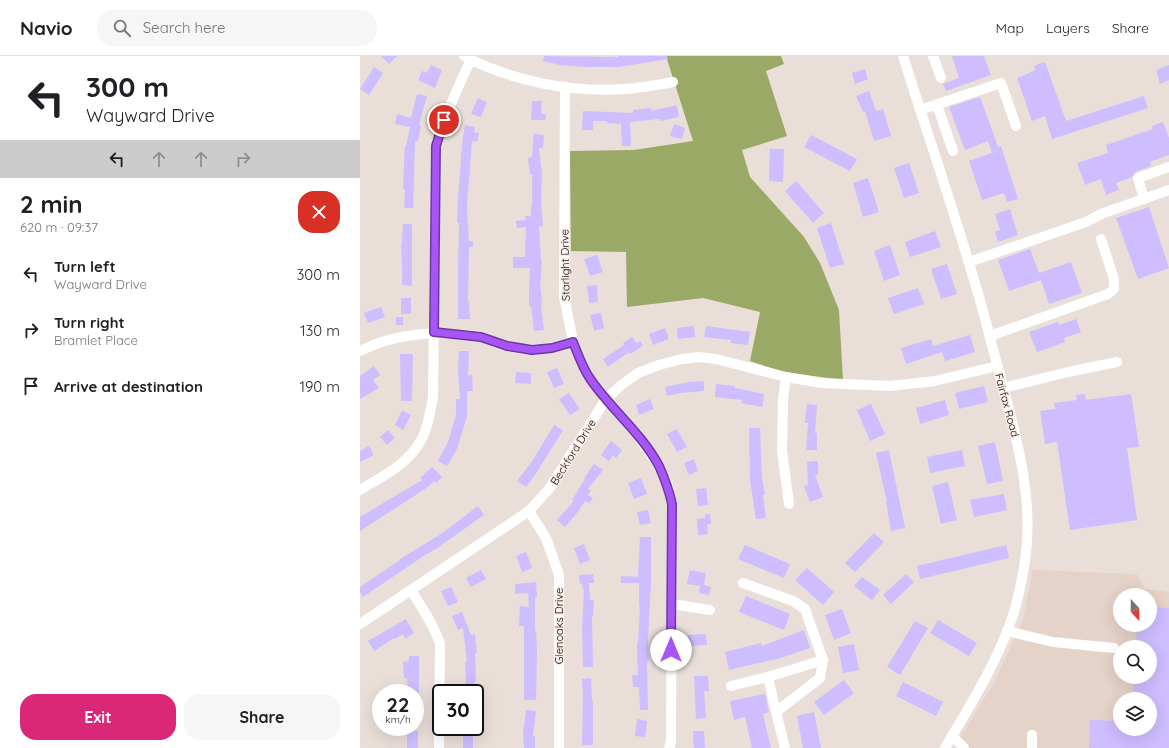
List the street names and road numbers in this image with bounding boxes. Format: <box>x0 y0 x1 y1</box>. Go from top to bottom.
street label: Starlight Drive <box>557 229 573 301</box>
street label: Fairfax Road <box>992 372 1022 438</box>
street label: Beckford Drive <box>547 416 599 488</box>
street label: Glenoaks Drive <box>552 588 566 664</box>

